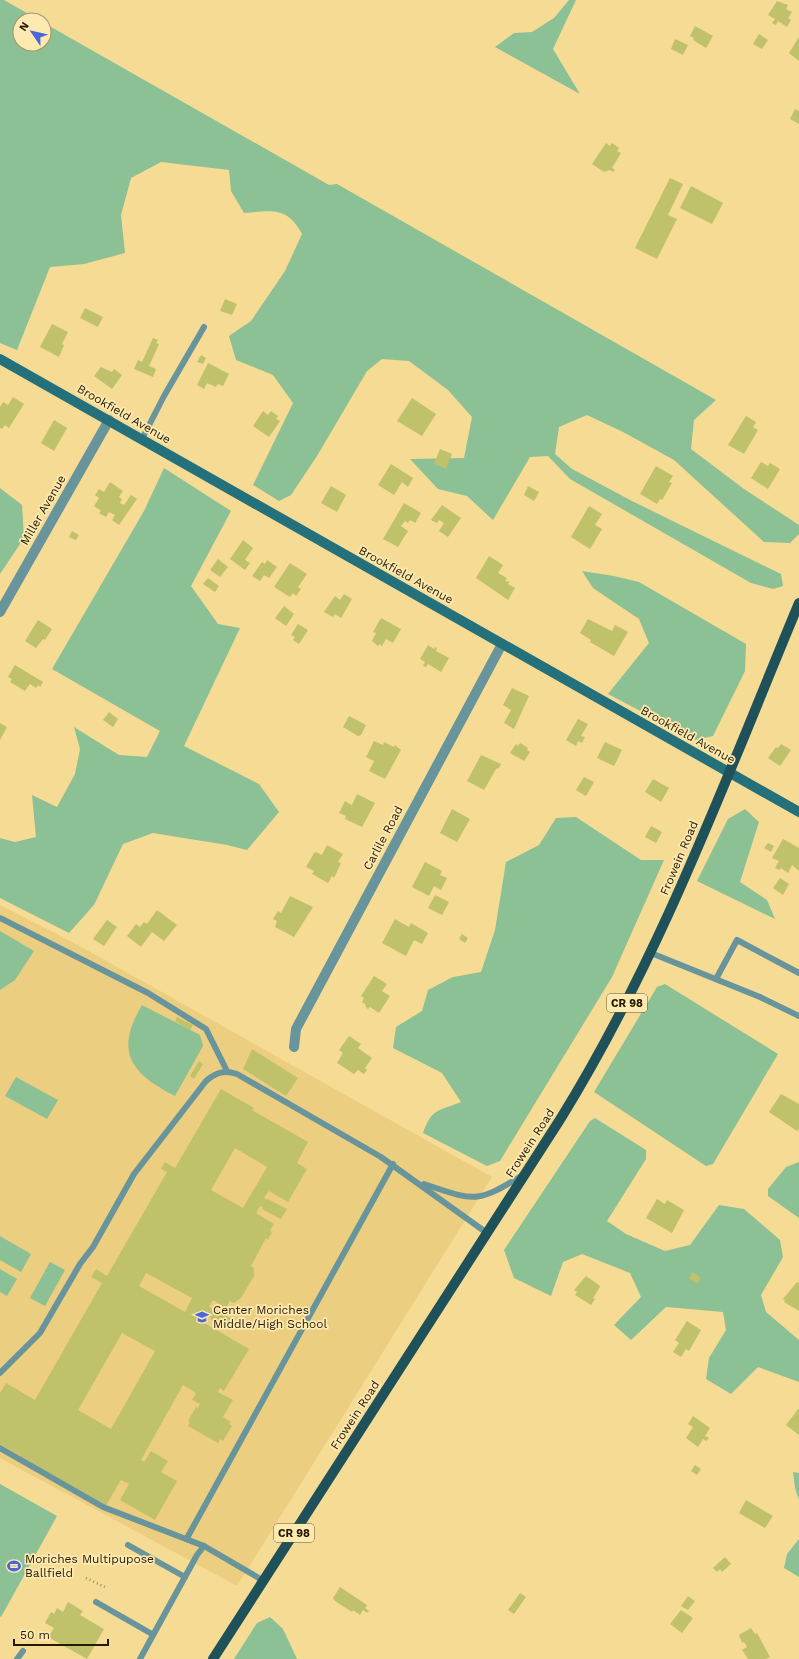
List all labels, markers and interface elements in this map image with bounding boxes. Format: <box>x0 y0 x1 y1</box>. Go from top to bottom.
north arrow <box>12 12 52 52</box>
text: N <box>16 20 32 34</box>
street label: Brookfield Avenue <box>75 381 173 447</box>
street label: Miller Avenue <box>17 472 69 547</box>
street label: Brookfield Avenue <box>356 543 456 607</box>
street label: Brookfield Avenue <box>638 703 738 767</box>
street label: Carlile Road <box>360 803 406 873</box>
street label: Frowein Road <box>657 819 701 897</box>
road number: CR 98 <box>607 994 647 1012</box>
street label: Frowein Road <box>503 1106 557 1180</box>
place label: Center Moriches Middle/High School <box>213 1303 327 1331</box>
school or university icon: Center Moriches Middle/High School <box>194 1309 210 1325</box>
street label: Frowein Road <box>328 1378 382 1452</box>
road number: CR 98 <box>274 1524 314 1542</box>
place label: Moriches Multipupose Ballfield <box>25 1552 154 1580</box>
sports icon: Moriches Multipupose Ballfield <box>6 1558 22 1574</box>
scale bar <box>14 1621 108 1647</box>
text: 50 m <box>20 1628 50 1642</box>

